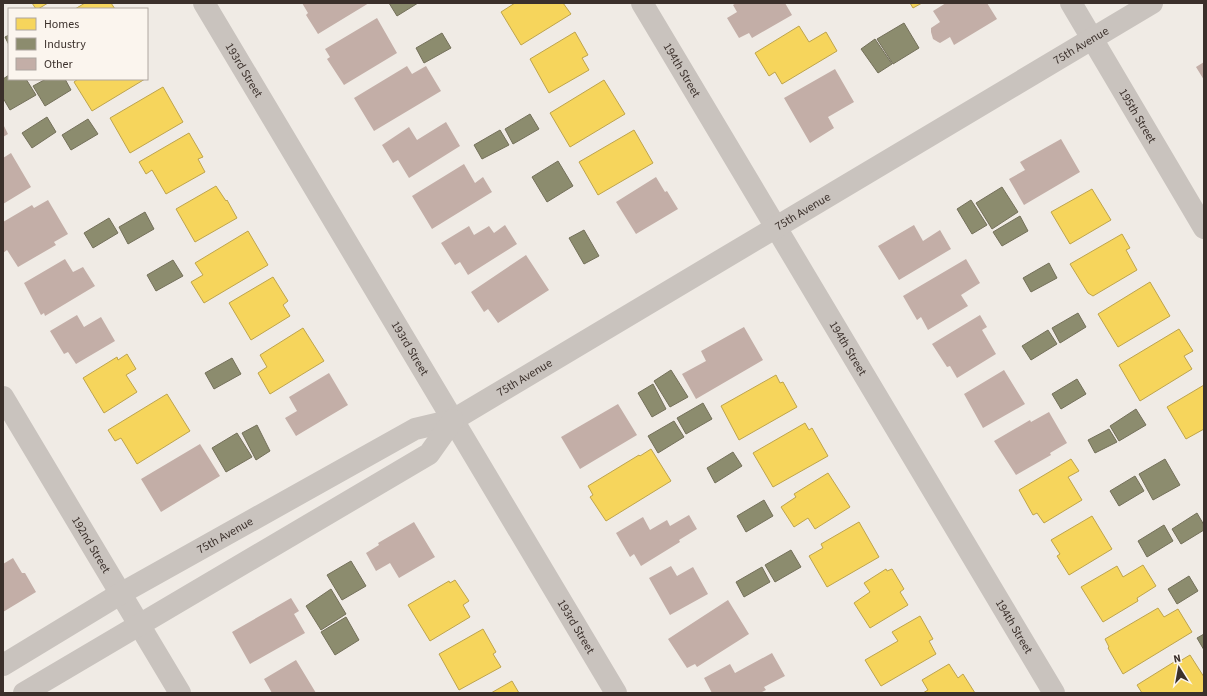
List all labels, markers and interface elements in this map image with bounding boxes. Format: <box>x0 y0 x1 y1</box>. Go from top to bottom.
legend <box>8 8 148 80</box>
text: Homes <box>44 16 79 33</box>
street label: 75th Avenue <box>1050 22 1112 69</box>
text: Industry <box>44 36 86 53</box>
street label: 193rd Street <box>221 39 267 101</box>
street label: 194th Street <box>659 39 705 101</box>
text: Other <box>44 56 74 73</box>
street label: 195th Street <box>1115 85 1160 146</box>
street label: 75th Avenue <box>772 188 834 235</box>
street label: 193rd Street <box>387 318 433 379</box>
street label: 194th Street <box>825 318 871 379</box>
street label: 75th Avenue <box>493 354 555 401</box>
street label: 192nd Street <box>68 513 115 576</box>
street label: 75th Avenue <box>194 513 256 558</box>
street label: 193rd Street <box>553 596 599 657</box>
street label: 194th Street <box>991 596 1037 657</box>
north arrow <box>1159 648 1199 688</box>
text: N <box>1172 651 1182 667</box>

